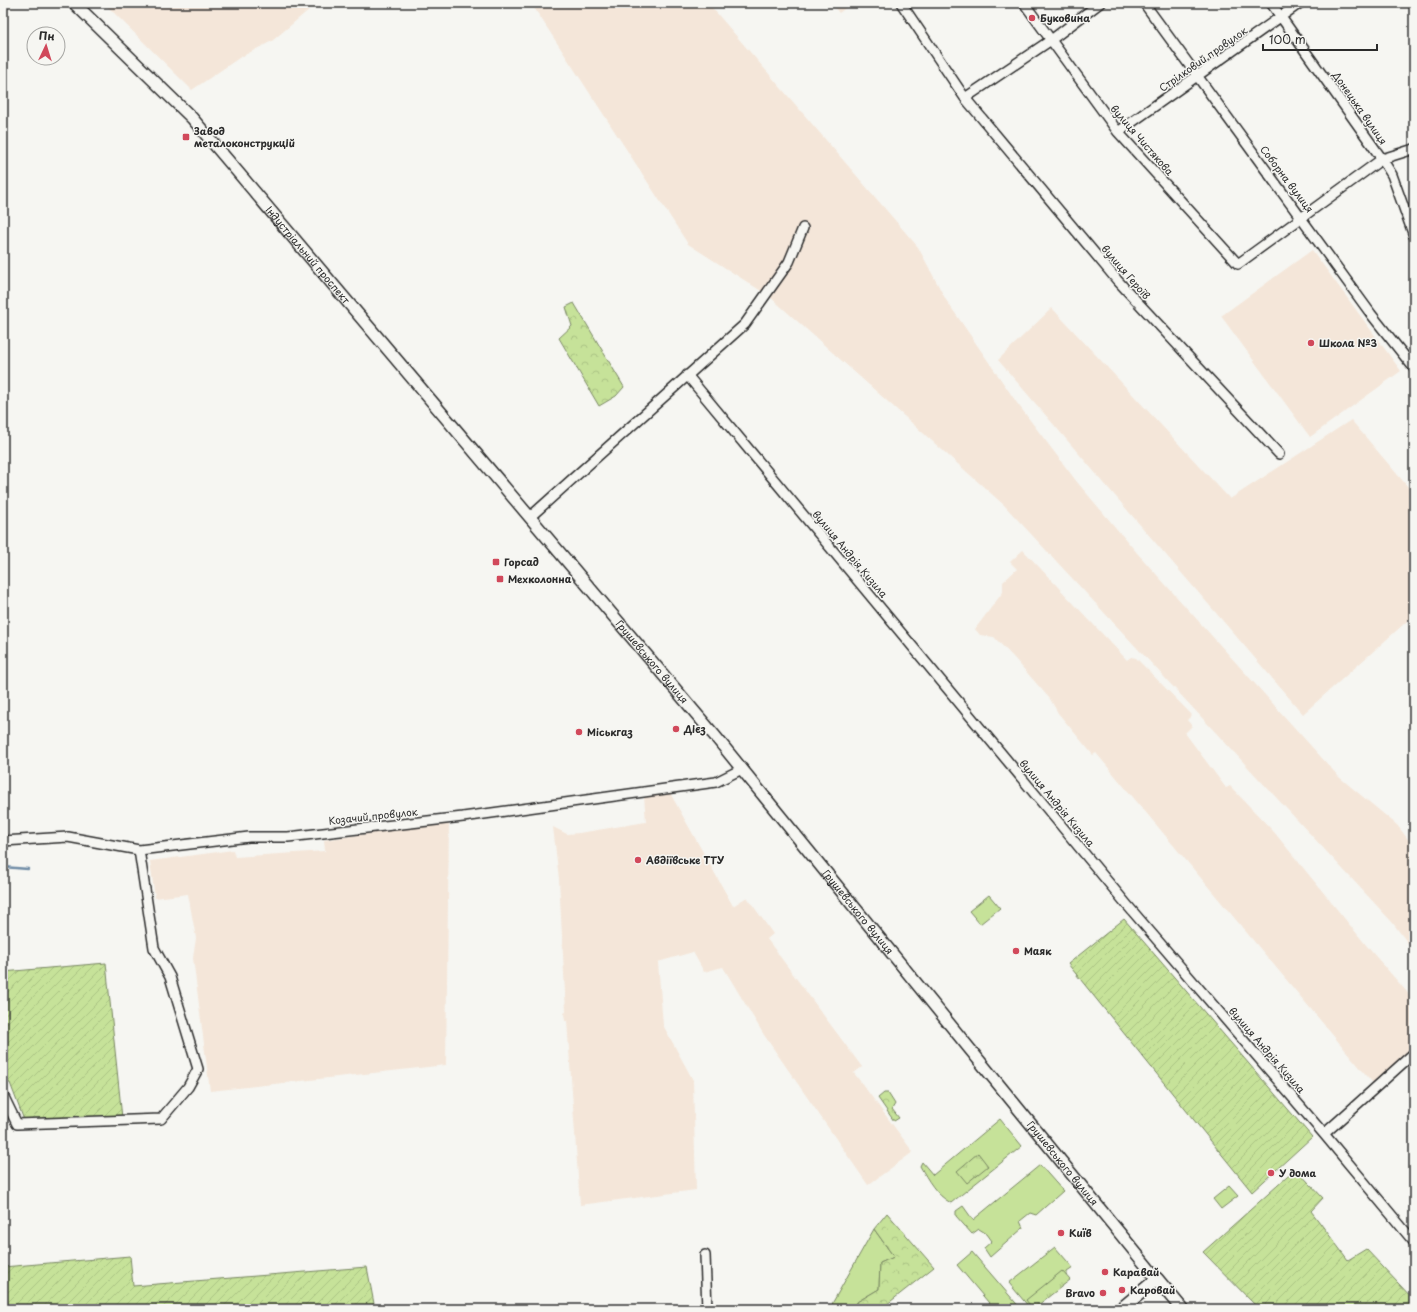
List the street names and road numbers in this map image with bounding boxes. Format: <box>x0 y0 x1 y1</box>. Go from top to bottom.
street label: Стрілковий провулок <box>1156 22 1250 96</box>
street label: Донецька вулиця <box>1329 67 1391 147</box>
street label: вулиця Чистякова <box>1107 101 1178 179</box>
street label: Соборна вулиця <box>1257 142 1318 215</box>
street label: Індустріальний проспект <box>262 202 354 307</box>
street label: вулиця Героїв <box>1099 241 1154 302</box>
street label: вулиця Андрія Кизила <box>809 507 892 601</box>
street label: Грушевського вулиця <box>613 616 692 706</box>
street label: вулиця Андрія Кизила <box>1016 756 1099 850</box>
street label: Козачий провулок <box>328 803 418 829</box>
street label: Грушевського вулиця <box>819 866 898 957</box>
street label: вулиця Андрія Кизила <box>1226 1003 1310 1097</box>
street label: Грушевського вулиця <box>1024 1117 1102 1208</box>

